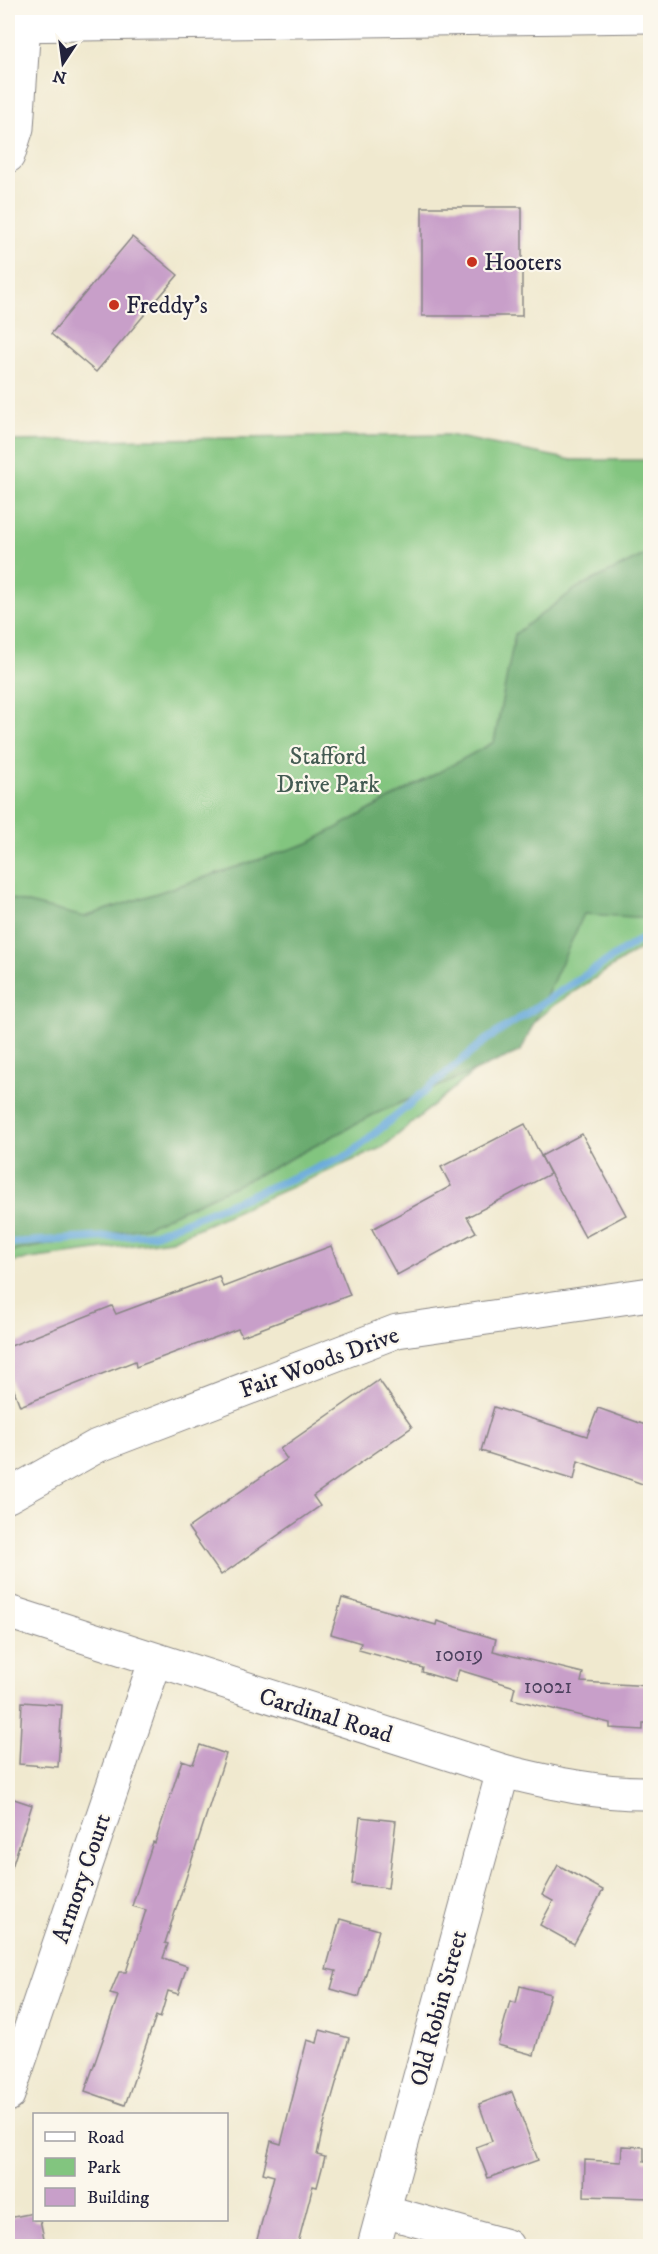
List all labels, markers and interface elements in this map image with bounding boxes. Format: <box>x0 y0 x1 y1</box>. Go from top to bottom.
north arrow <box>33 33 93 93</box>
text: N <box>51 65 69 88</box>
place label: Hooters <box>484 248 562 278</box>
marker: Hooters <box>465 255 479 269</box>
place label: Freddy's <box>126 291 208 321</box>
marker: Freddy's <box>107 298 121 312</box>
park label: Stafford Drive Park <box>276 742 380 800</box>
street label: Fair Woods Drive <box>236 1320 403 1406</box>
house number: 10019 <box>435 1642 483 1668</box>
house number: 10021 <box>524 1674 572 1700</box>
street label: Cardinal Road <box>255 1681 396 1750</box>
street label: Armory Court <box>46 1809 118 1947</box>
street label: Old Robin Street <box>404 1927 474 2090</box>
legend <box>33 2113 228 2221</box>
text: Road <box>87 2127 124 2149</box>
text: Park <box>87 2157 121 2179</box>
text: Building <box>87 2187 149 2209</box>

